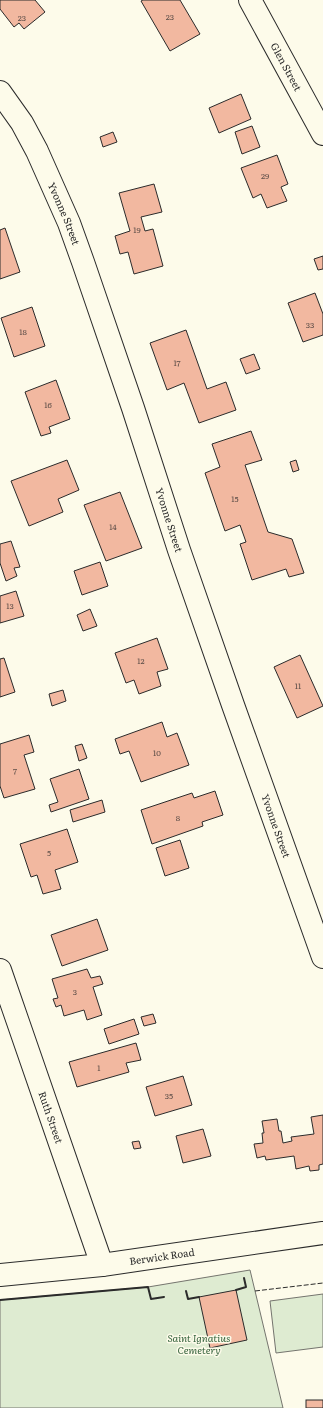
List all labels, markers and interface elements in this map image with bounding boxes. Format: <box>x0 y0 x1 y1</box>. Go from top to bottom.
house number: 23 <box>166 11 174 22</box>
house number: 23 <box>18 12 26 23</box>
street label: Glen Street <box>267 40 306 93</box>
house number: 29 <box>261 170 269 181</box>
street label: Yvonne Street <box>45 180 84 247</box>
house number: 19 <box>133 224 141 235</box>
house number: 33 <box>306 319 314 330</box>
house number: 18 <box>19 326 27 337</box>
house number: 17 <box>173 357 181 368</box>
house number: 16 <box>44 399 52 410</box>
street label: Yvonne Street <box>152 486 187 554</box>
house number: 15 <box>231 493 239 504</box>
house number: 14 <box>109 521 117 532</box>
house number: 13 <box>6 600 14 611</box>
house number: 12 <box>137 655 145 666</box>
house number: 11 <box>295 680 302 691</box>
house number: 10 <box>153 747 161 758</box>
house number: 7 <box>13 765 17 776</box>
street label: Yvonne Street <box>258 792 295 860</box>
house number: 8 <box>176 812 181 823</box>
house number: 5 <box>47 847 51 858</box>
house number: 3 <box>73 986 77 997</box>
house number: 1 <box>97 1062 101 1073</box>
street label: Ruth Street <box>36 1089 67 1145</box>
house number: 35 <box>165 1090 173 1101</box>
street label: Berwick Road <box>128 1244 195 1268</box>
park label: Saint Ignatius Cemetery <box>167 1330 231 1357</box>

